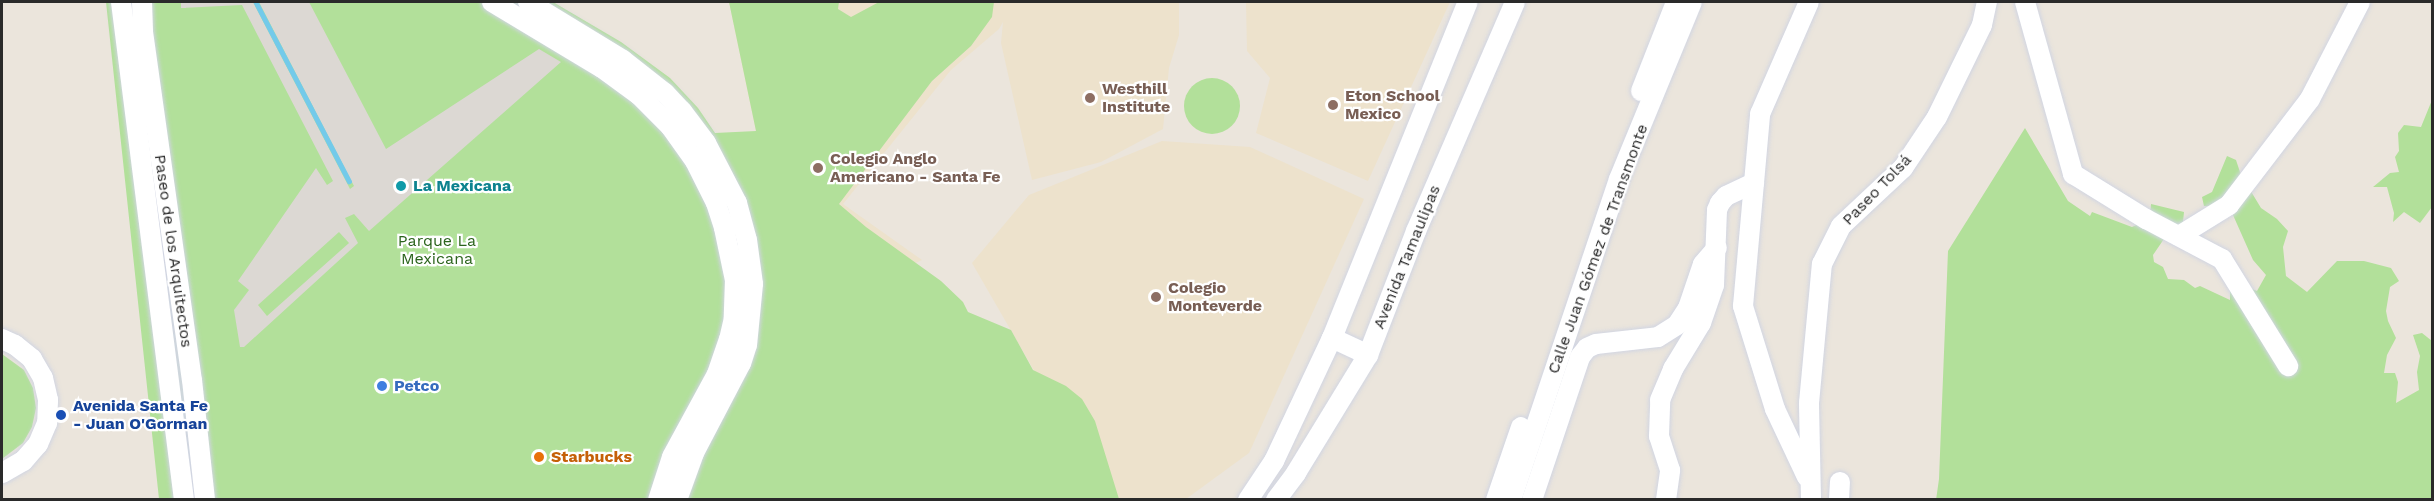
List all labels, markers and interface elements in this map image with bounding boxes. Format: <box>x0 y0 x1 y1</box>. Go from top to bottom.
place label: Westhill Institute <box>1102 79 1170 117</box>
place label: Eton School Mexico <box>1345 86 1440 124</box>
marker: Westhill Institute <box>1083 91 1097 105</box>
marker: Eton School Mexico <box>1326 98 1340 112</box>
street label: Calle Juan Gómez de Transmonte <box>1544 121 1652 377</box>
place label: Colegio Anglo Americano - Santa Fe <box>830 149 1001 187</box>
street label: Paseo Tolsá <box>1838 150 1916 230</box>
street label: Paseo de los Arquitectos <box>150 153 196 349</box>
marker: Colegio Anglo Americano - Santa Fe <box>811 161 825 175</box>
place label: La Mexicana <box>413 176 511 196</box>
marker: La Mexicana <box>394 179 408 193</box>
street label: Avenida Tamaulipas <box>1369 182 1445 332</box>
park label: Parque La Mexicana <box>398 231 476 269</box>
place label: Colegio Monteverde <box>1168 278 1262 316</box>
marker: Colegio Monteverde <box>1149 290 1163 304</box>
place label: Petco <box>394 376 439 396</box>
marker: Petco <box>375 379 389 393</box>
place label: Avenida Santa Fe - Juan O'Gorman <box>73 396 208 434</box>
marker: Avenida Santa Fe - Juan O'Gorman <box>54 408 68 422</box>
place label: Starbucks <box>551 447 632 467</box>
marker: Starbucks <box>532 450 546 464</box>

